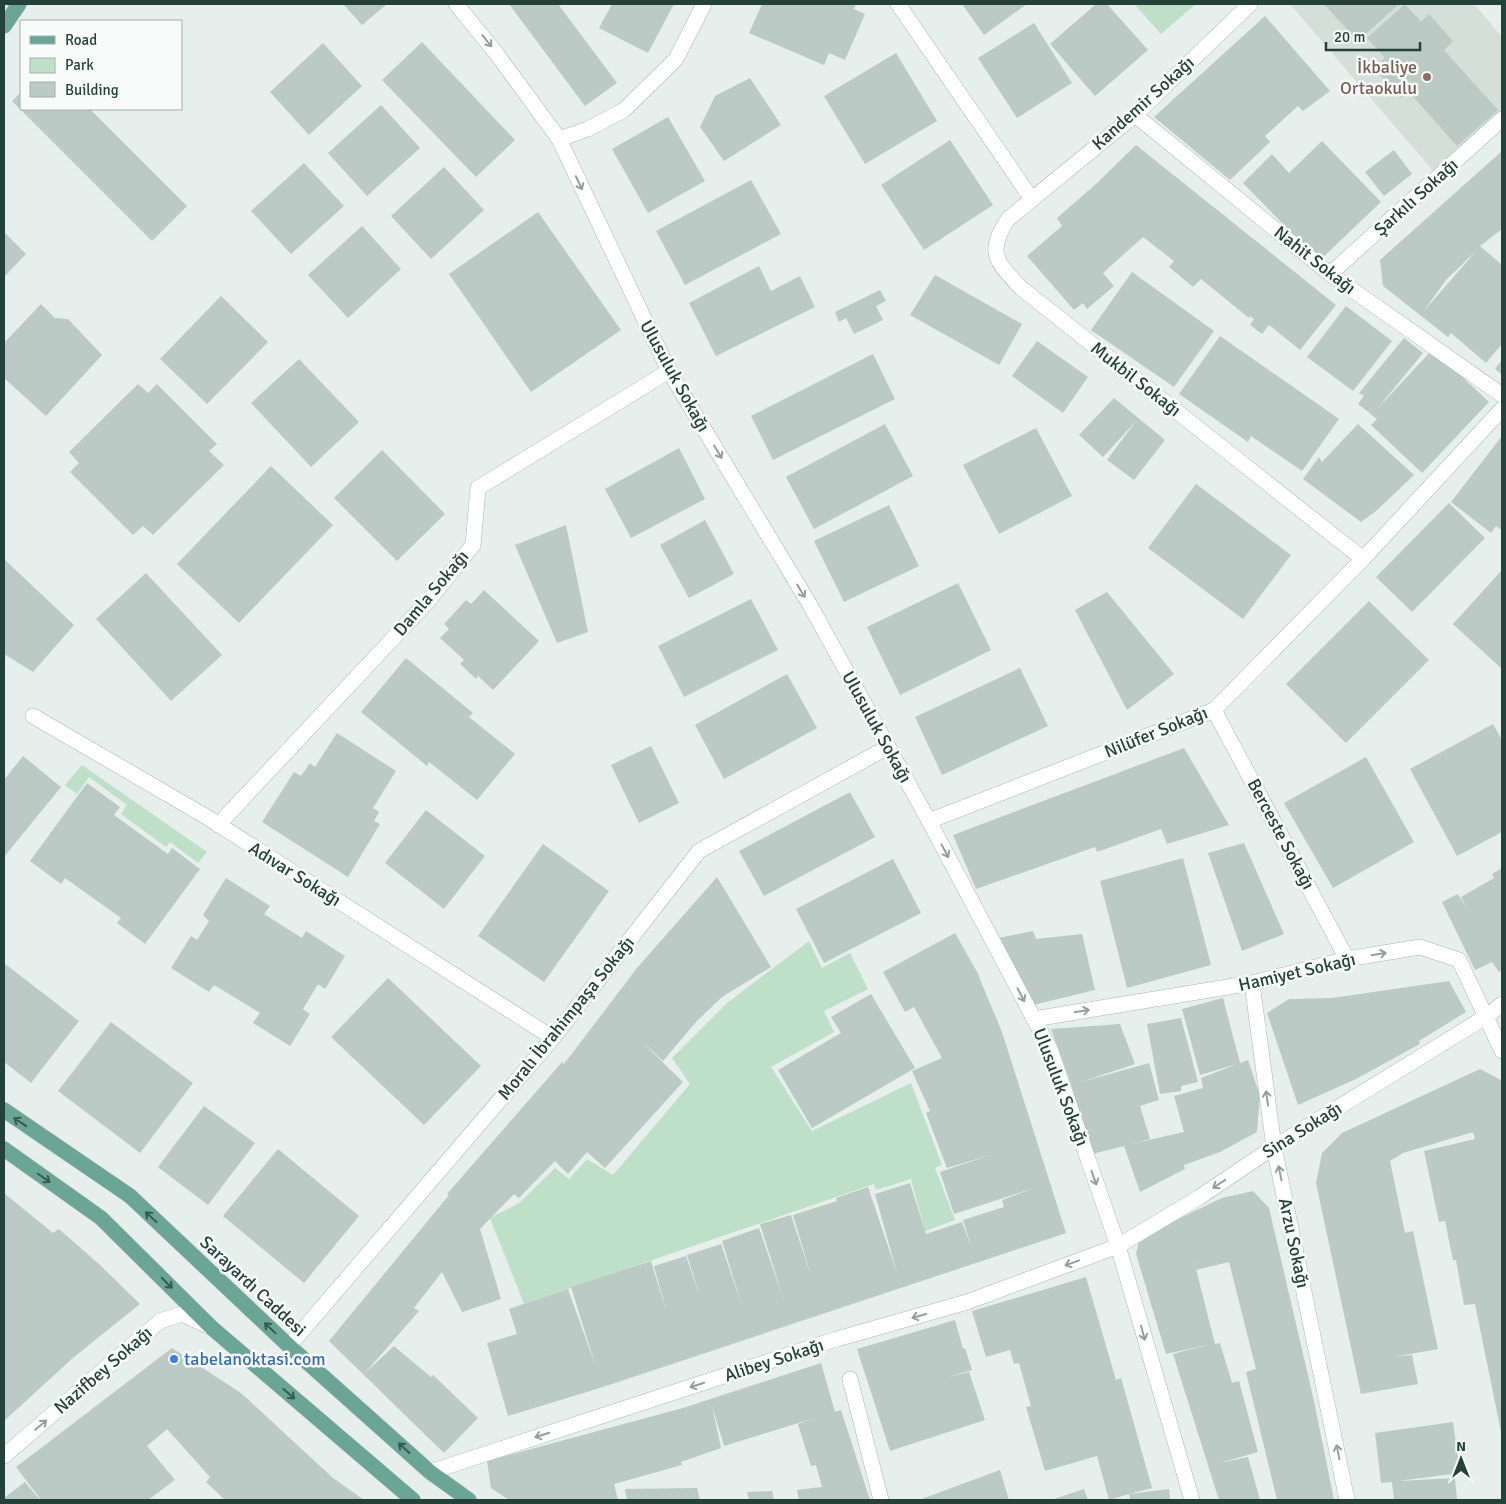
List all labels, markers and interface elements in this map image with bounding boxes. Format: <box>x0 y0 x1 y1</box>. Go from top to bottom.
legend <box>20 20 182 110</box>
scale bar <box>1326 20 1420 52</box>
text: 20 m <box>1334 28 1365 46</box>
text: Road <box>65 31 97 49</box>
one-way arrow <box>481 35 492 48</box>
street label: Kandemir Sokağı <box>1087 51 1199 155</box>
text: Park <box>65 56 94 74</box>
place label: İkbaliye Ortaokulu <box>1340 56 1417 99</box>
marker: İkbaliye Ortaokulu <box>1421 71 1433 83</box>
text: Building <box>65 81 119 99</box>
street label: Şarkılı Sokağı <box>1369 154 1463 240</box>
one-way arrow <box>575 175 584 190</box>
street label: Nahit Sokağı <box>1270 221 1360 299</box>
street label: Ulusuluk Sokağı <box>635 316 715 436</box>
street label: Mukbil Sokağı <box>1086 337 1186 421</box>
one-way arrow <box>713 444 723 458</box>
street label: Damla Sokağı <box>389 546 473 640</box>
one-way arrow <box>797 584 807 598</box>
street label: Ulusuluk Sokağı <box>837 667 917 787</box>
street label: Nilüfer Sokağı <box>1101 701 1211 763</box>
street label: Berceste Sokağı <box>1243 775 1319 893</box>
street label: Adıvar Sokağı <box>245 837 345 911</box>
one-way arrow <box>940 844 950 859</box>
street label: Moralı İbrahimpaşa Sokağı <box>493 932 639 1104</box>
street label: Hamiyet Sokağı <box>1236 948 1358 996</box>
one-way arrow <box>1371 948 1387 958</box>
one-way arrow <box>1016 987 1026 1002</box>
one-way arrow <box>1074 1006 1090 1016</box>
street label: Ulusuluk Sokağı <box>1028 1025 1094 1149</box>
one-way arrow <box>1262 1091 1272 1107</box>
street label: Sina Sokağı <box>1258 1097 1346 1163</box>
one-way arrow <box>13 1116 27 1127</box>
one-way arrow <box>1274 1166 1284 1182</box>
one-way arrow <box>1090 1169 1100 1185</box>
one-way arrow <box>36 1173 50 1183</box>
one-way arrow <box>1212 1179 1226 1189</box>
street label: Arzu Sokağı <box>1274 1196 1314 1290</box>
one-way arrow <box>145 1211 158 1223</box>
street label: Sarayardı Caddesi <box>195 1231 311 1341</box>
one-way arrow <box>1065 1259 1080 1268</box>
one-way arrow <box>160 1277 173 1289</box>
one-way arrow <box>911 1311 927 1321</box>
street label: Nazifbey Sokağı <box>49 1321 157 1419</box>
one-way arrow <box>264 1322 276 1334</box>
one-way arrow <box>1139 1324 1148 1340</box>
street label: Alibey Sokağı <box>721 1334 827 1386</box>
place label: tabelanoktasi.com <box>184 1348 326 1370</box>
marker: tabelanoktasi.com <box>168 1353 180 1365</box>
one-way arrow <box>689 1381 705 1390</box>
one-way arrow <box>282 1388 295 1399</box>
one-way arrow <box>34 1419 47 1430</box>
one-way arrow <box>535 1431 551 1441</box>
north arrow <box>1436 1434 1486 1484</box>
text: N <box>1456 1438 1466 1455</box>
one-way arrow <box>397 1443 410 1454</box>
one-way arrow <box>1333 1445 1343 1461</box>

